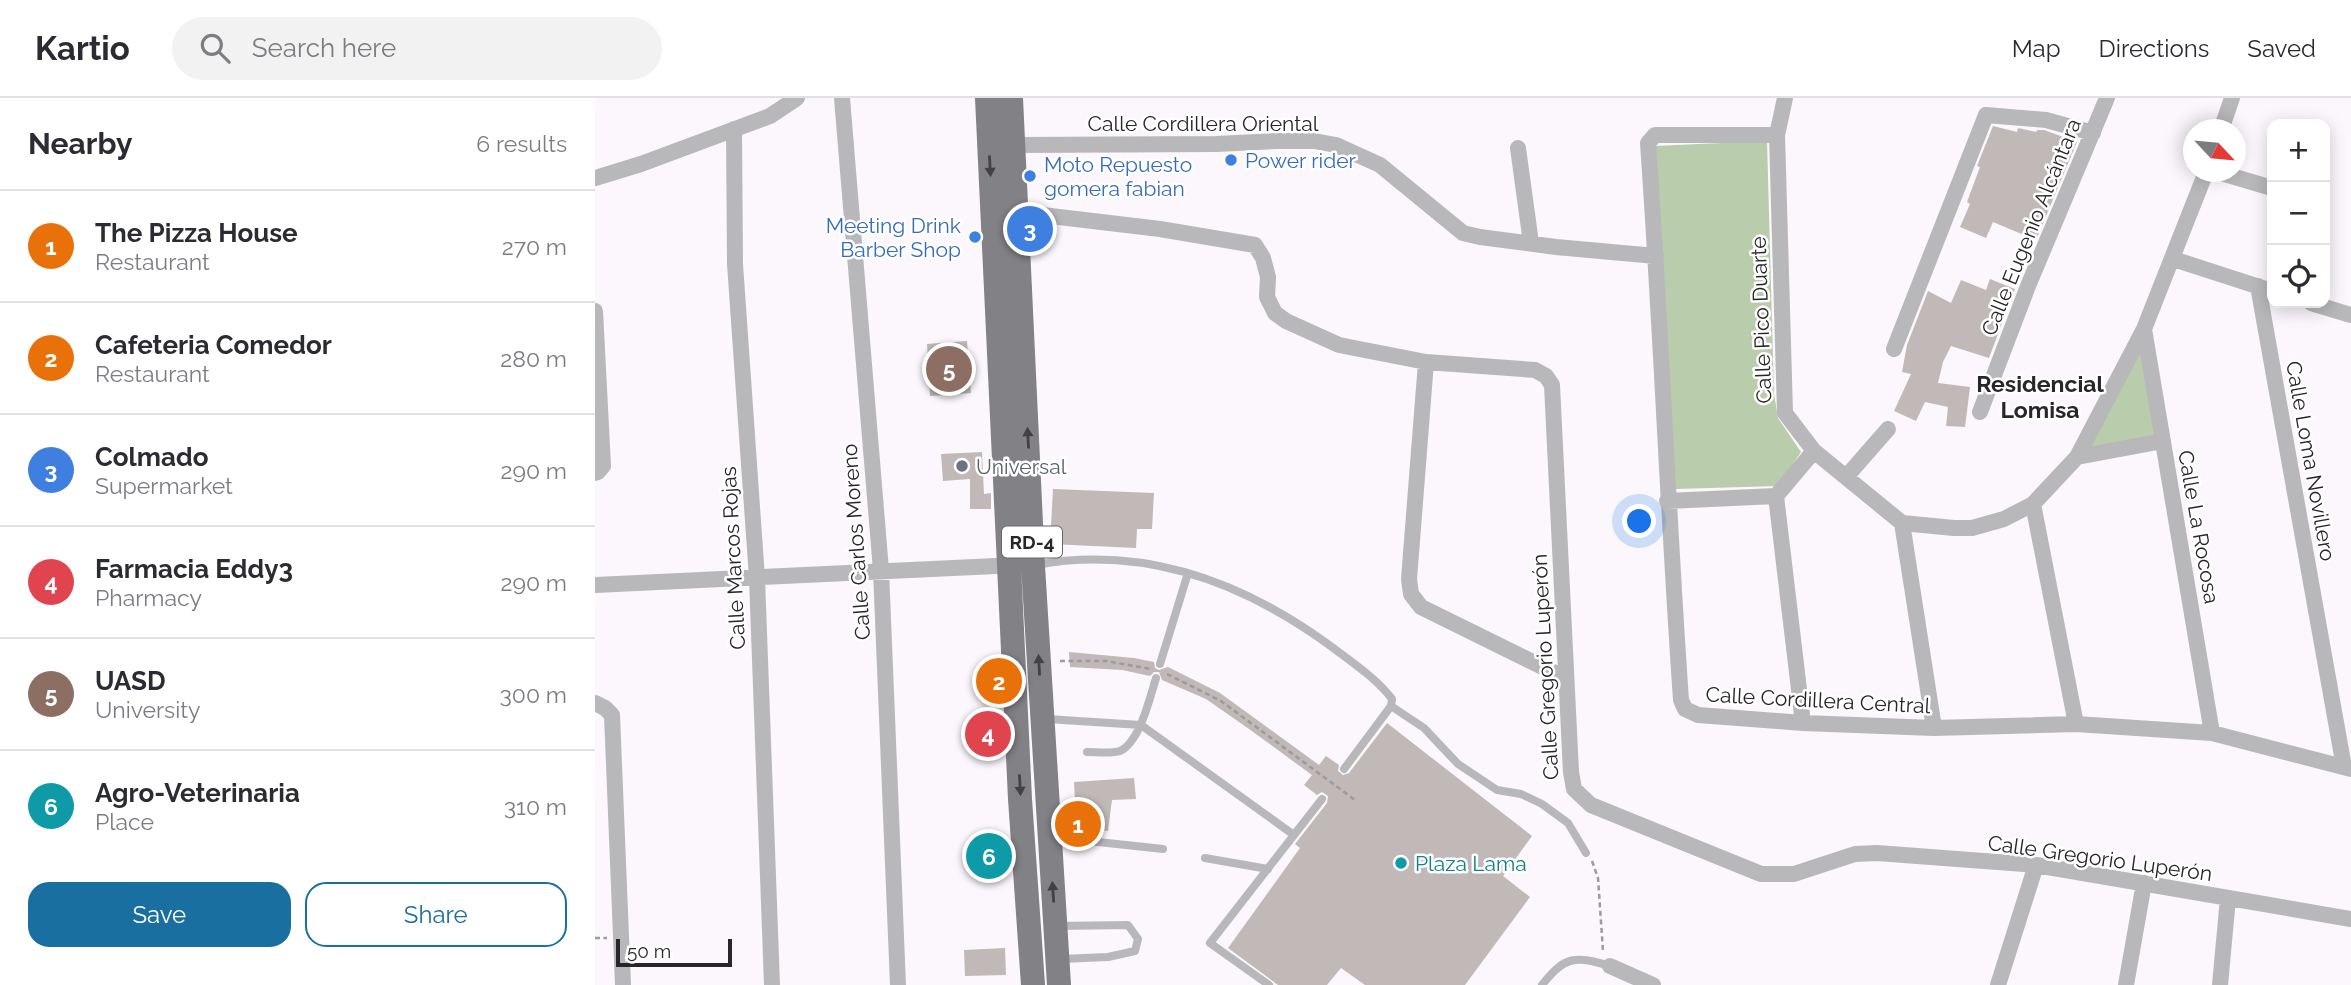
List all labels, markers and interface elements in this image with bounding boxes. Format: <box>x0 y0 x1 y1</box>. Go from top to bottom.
search box <box>172 17 662 80</box>
text: Kartio <box>35 29 130 68</box>
icon: search <box>196 29 234 67</box>
text: Search here <box>252 33 396 63</box>
text: Map <box>2012 34 2061 63</box>
text: Directions <box>2099 34 2209 63</box>
text: Saved <box>2247 34 2316 63</box>
street label: Calle Cordillera Oriental <box>1088 111 1319 136</box>
street label: Calle Eugenio Alcántara <box>1976 115 2086 339</box>
north arrow <box>2183 119 2246 182</box>
map controls <box>2267 119 2330 308</box>
button: + <box>2267 119 2330 182</box>
text: Nearby <box>28 126 132 161</box>
text: 6 results <box>476 130 567 157</box>
place label: Power rider <box>1245 148 1357 173</box>
place label: Moto Repuesto gomera fabian <box>1044 152 1192 201</box>
marker: Power rider <box>1223 152 1239 168</box>
one-way arrow <box>985 155 996 177</box>
marker: Moto Repuesto gomera fabian <box>1022 168 1038 184</box>
button: − <box>2267 182 2330 245</box>
pin: 3 <box>1007 203 1053 255</box>
place label: Meeting Drink Barber Shop <box>826 213 961 262</box>
text: The Pizza House <box>95 218 298 248</box>
marker: Meeting Drink Barber Shop <box>967 229 983 245</box>
text: 1 <box>45 233 57 260</box>
text: 270 m <box>502 233 567 260</box>
street label: Calle Pico Duarte <box>1746 236 1776 404</box>
button: locate <box>2267 245 2330 308</box>
text: Restaurant <box>95 248 210 275</box>
text: Cafeteria Comedor <box>95 330 332 360</box>
pin: 5 <box>926 343 972 395</box>
text: 2 <box>45 345 57 372</box>
text: 280 m <box>500 345 567 372</box>
street label: Calle Loma Novillero <box>2281 359 2341 563</box>
text: Restaurant <box>95 360 210 387</box>
district label: Residencial Lomisa <box>1976 370 2105 423</box>
one-way arrow <box>1022 427 1033 449</box>
text: Colmado <box>95 442 208 472</box>
street label: Calle Carlos Moreno <box>837 443 875 641</box>
street label: Calle La Rocosa <box>2173 448 2225 606</box>
place label: Universal <box>976 454 1067 479</box>
text: 3 <box>45 457 57 484</box>
text: 290 m <box>500 457 567 484</box>
marker: Universal <box>954 458 970 474</box>
street label: Calle Marcos Rojas <box>716 466 750 650</box>
text: Supermarket <box>95 472 233 499</box>
your location <box>1622 504 1656 538</box>
road number: RD-4 <box>1002 526 1062 558</box>
street label: Calle Gregorio Luperón <box>1527 553 1563 781</box>
text: Farmacia Eddy3 <box>95 554 293 584</box>
text: 4 <box>44 569 58 596</box>
text: 290 m <box>500 569 567 596</box>
text: Pharmacy <box>95 584 202 611</box>
one-way arrow <box>1033 654 1044 676</box>
pin: 2 <box>976 655 1022 707</box>
text: UASD <box>95 666 166 696</box>
text: 5 <box>45 681 57 708</box>
text: 300 m <box>500 681 567 708</box>
street label: Calle Cordillera Central <box>1705 682 1931 718</box>
text: University <box>95 696 200 723</box>
pin: 4 <box>965 708 1011 760</box>
one-way arrow <box>1014 774 1025 796</box>
text: Agro-Veterinaria <box>95 778 300 808</box>
text: 6 <box>44 793 58 820</box>
text: 310 m <box>504 793 567 820</box>
pin: 1 <box>1055 798 1101 850</box>
text: Place <box>95 808 154 835</box>
pin: 6 <box>966 830 1012 882</box>
street label: Calle Gregorio Luperón <box>1986 830 2214 886</box>
place label: Plaza Lama <box>1415 851 1527 876</box>
marker: Plaza Lama <box>1393 855 1409 871</box>
one-way arrow <box>1047 881 1058 903</box>
button: Save <box>28 882 291 947</box>
button: Share <box>305 882 567 947</box>
scale bar <box>616 936 731 968</box>
text: 50 m <box>627 940 671 962</box>

